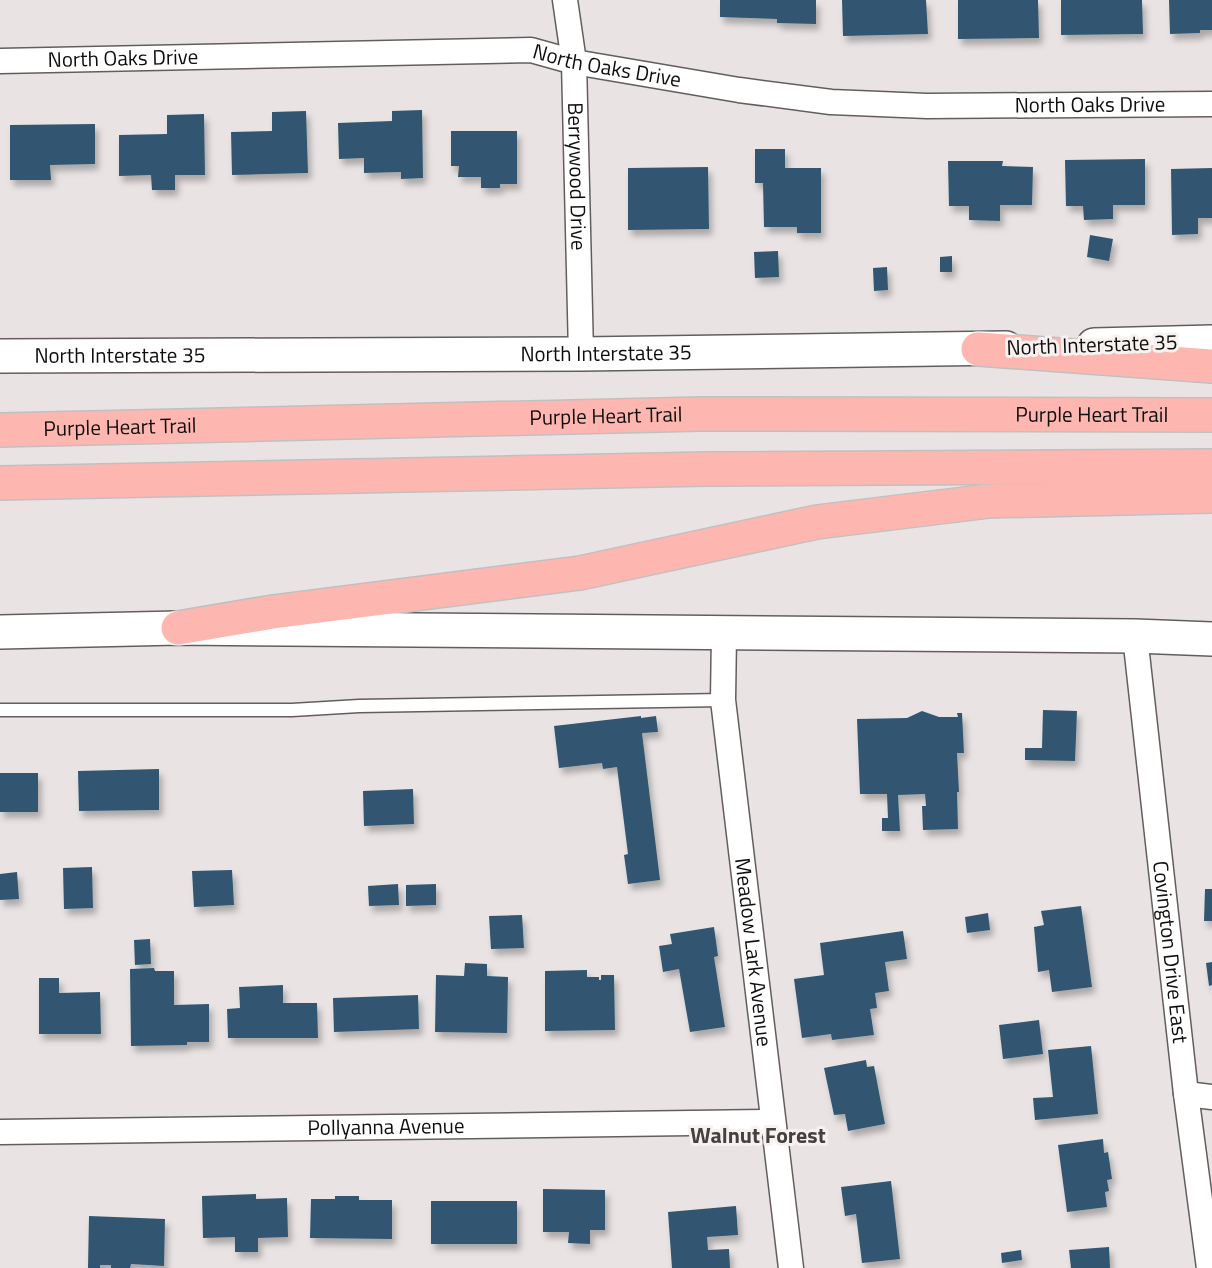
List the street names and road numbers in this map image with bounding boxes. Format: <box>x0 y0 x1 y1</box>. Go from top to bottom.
street label: North Oaks Drive <box>529 34 684 95</box>
street label: North Oaks Drive <box>47 40 199 75</box>
street label: North Oaks Drive <box>1015 87 1165 120</box>
street label: Berrywood Drive <box>560 102 596 251</box>
street label: North Interstate 35 <box>1006 325 1178 363</box>
street label: North Interstate 35 <box>520 335 692 369</box>
street label: North Interstate 35 <box>34 338 206 371</box>
street label: Purple Heart Trail <box>529 397 683 433</box>
street label: Purple Heart Trail <box>1015 398 1168 430</box>
street label: Purple Heart Trail <box>43 409 197 444</box>
street label: Meadow Lark Avenue <box>727 856 781 1048</box>
street label: Covington Drive East <box>1145 859 1197 1045</box>
street label: Pollyanna Avenue <box>307 1109 465 1143</box>

